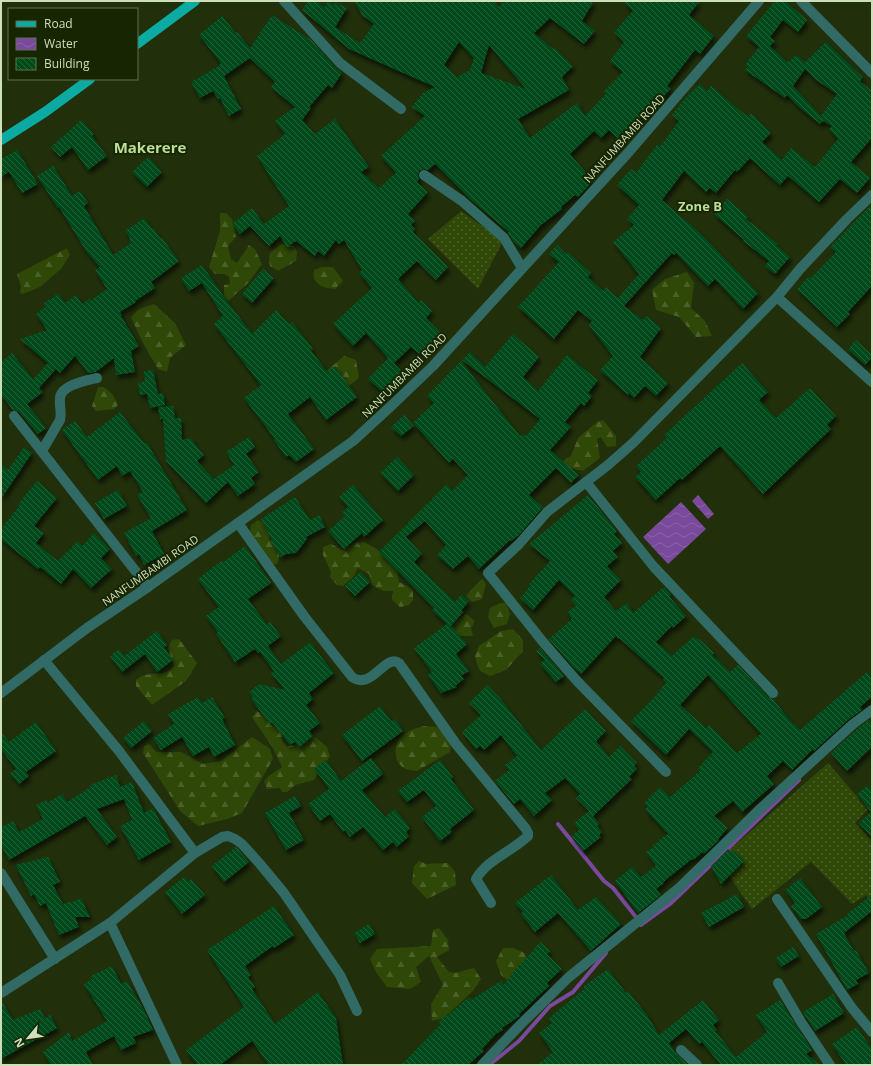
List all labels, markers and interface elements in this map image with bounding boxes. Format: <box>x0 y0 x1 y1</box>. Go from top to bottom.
legend <box>8 8 138 80</box>
text: Road <box>44 15 73 32</box>
text: Water <box>44 35 78 52</box>
text: Building <box>44 55 90 72</box>
street label: NANFUMBAMBI ROAD <box>580 90 668 186</box>
district label: Makerere <box>114 137 186 157</box>
district label: Zone B <box>678 197 722 215</box>
street label: NANFUMBAMBI ROAD <box>358 329 450 421</box>
street label: NANFUMBAMBI ROAD <box>99 531 201 609</box>
north arrow <box>8 1018 48 1058</box>
text: N <box>10 1036 28 1051</box>

